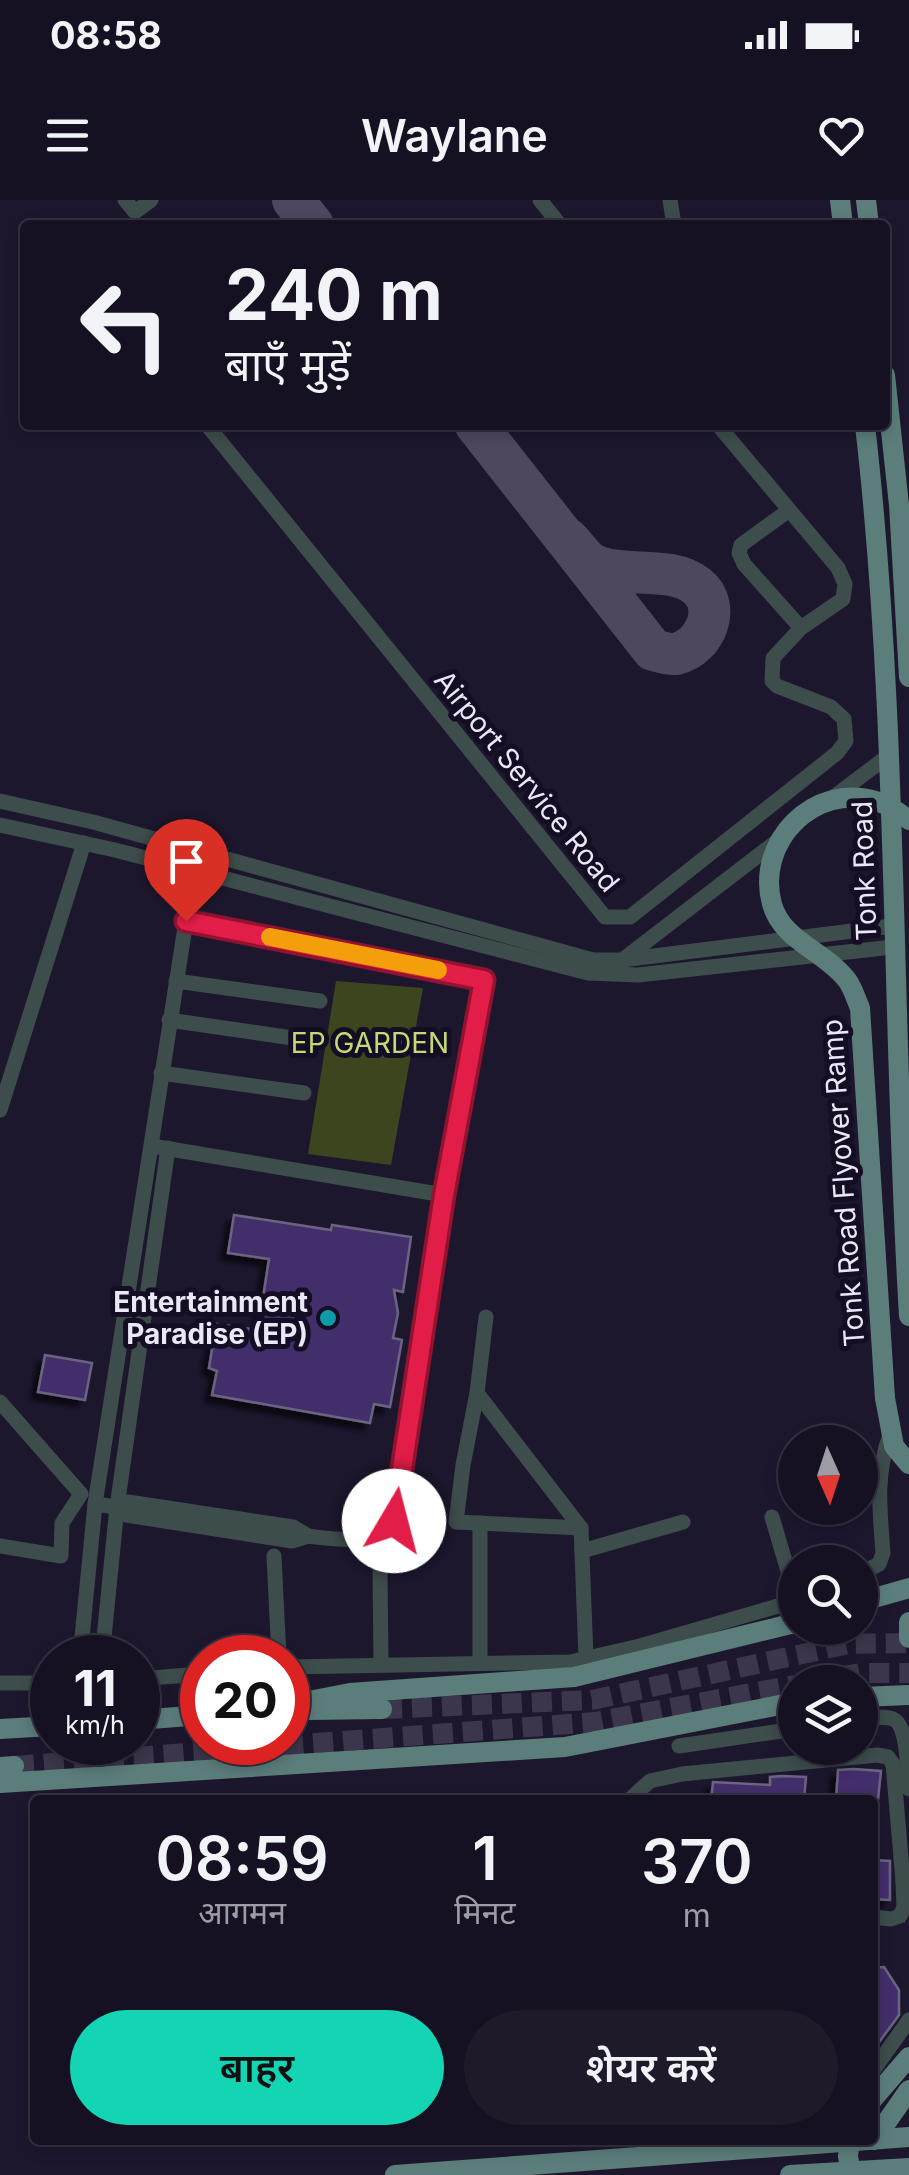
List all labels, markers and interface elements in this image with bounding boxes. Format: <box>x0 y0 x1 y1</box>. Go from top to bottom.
text: 08:58 <box>50 12 162 58</box>
icon: menu <box>40 108 95 163</box>
text: Waylane <box>361 108 548 163</box>
icon: heart <box>814 108 869 163</box>
text: 240 m <box>225 252 443 337</box>
icon: left <box>60 260 190 390</box>
text: बाएँ मुड़ें <box>225 337 351 392</box>
street label: Airport Service Road <box>427 664 627 898</box>
street label: Tonk Road <box>845 800 883 942</box>
pin <box>144 819 229 922</box>
icon: arrive <box>159 834 214 889</box>
street label: Tonk Road Flyover Ramp <box>815 1018 871 1348</box>
park label: EP GARDEN <box>291 1026 449 1060</box>
place label: Entertainment Paradise (EP) <box>113 1285 308 1351</box>
marker: Entertainment Paradise (EP) <box>317 1307 339 1329</box>
north arrow <box>778 1425 878 1525</box>
map controls <box>778 1425 878 1765</box>
position arrow <box>342 1469 446 1573</box>
button: search <box>778 1545 878 1645</box>
speed limit sign: 20 <box>180 1635 310 1765</box>
text: 11 <box>73 1658 117 1718</box>
button: layers <box>778 1665 878 1765</box>
text: km/h <box>65 1710 125 1740</box>
text: 08:59 <box>156 1822 329 1894</box>
text: 1 <box>472 1822 498 1894</box>
text: 370 <box>641 1825 752 1897</box>
text: आगमन <box>198 1893 286 1932</box>
text: मिनट <box>454 1893 516 1932</box>
text: m <box>683 1896 711 1935</box>
button: बाहर <box>70 2010 444 2125</box>
button: शेयर करें <box>464 2010 838 2125</box>

